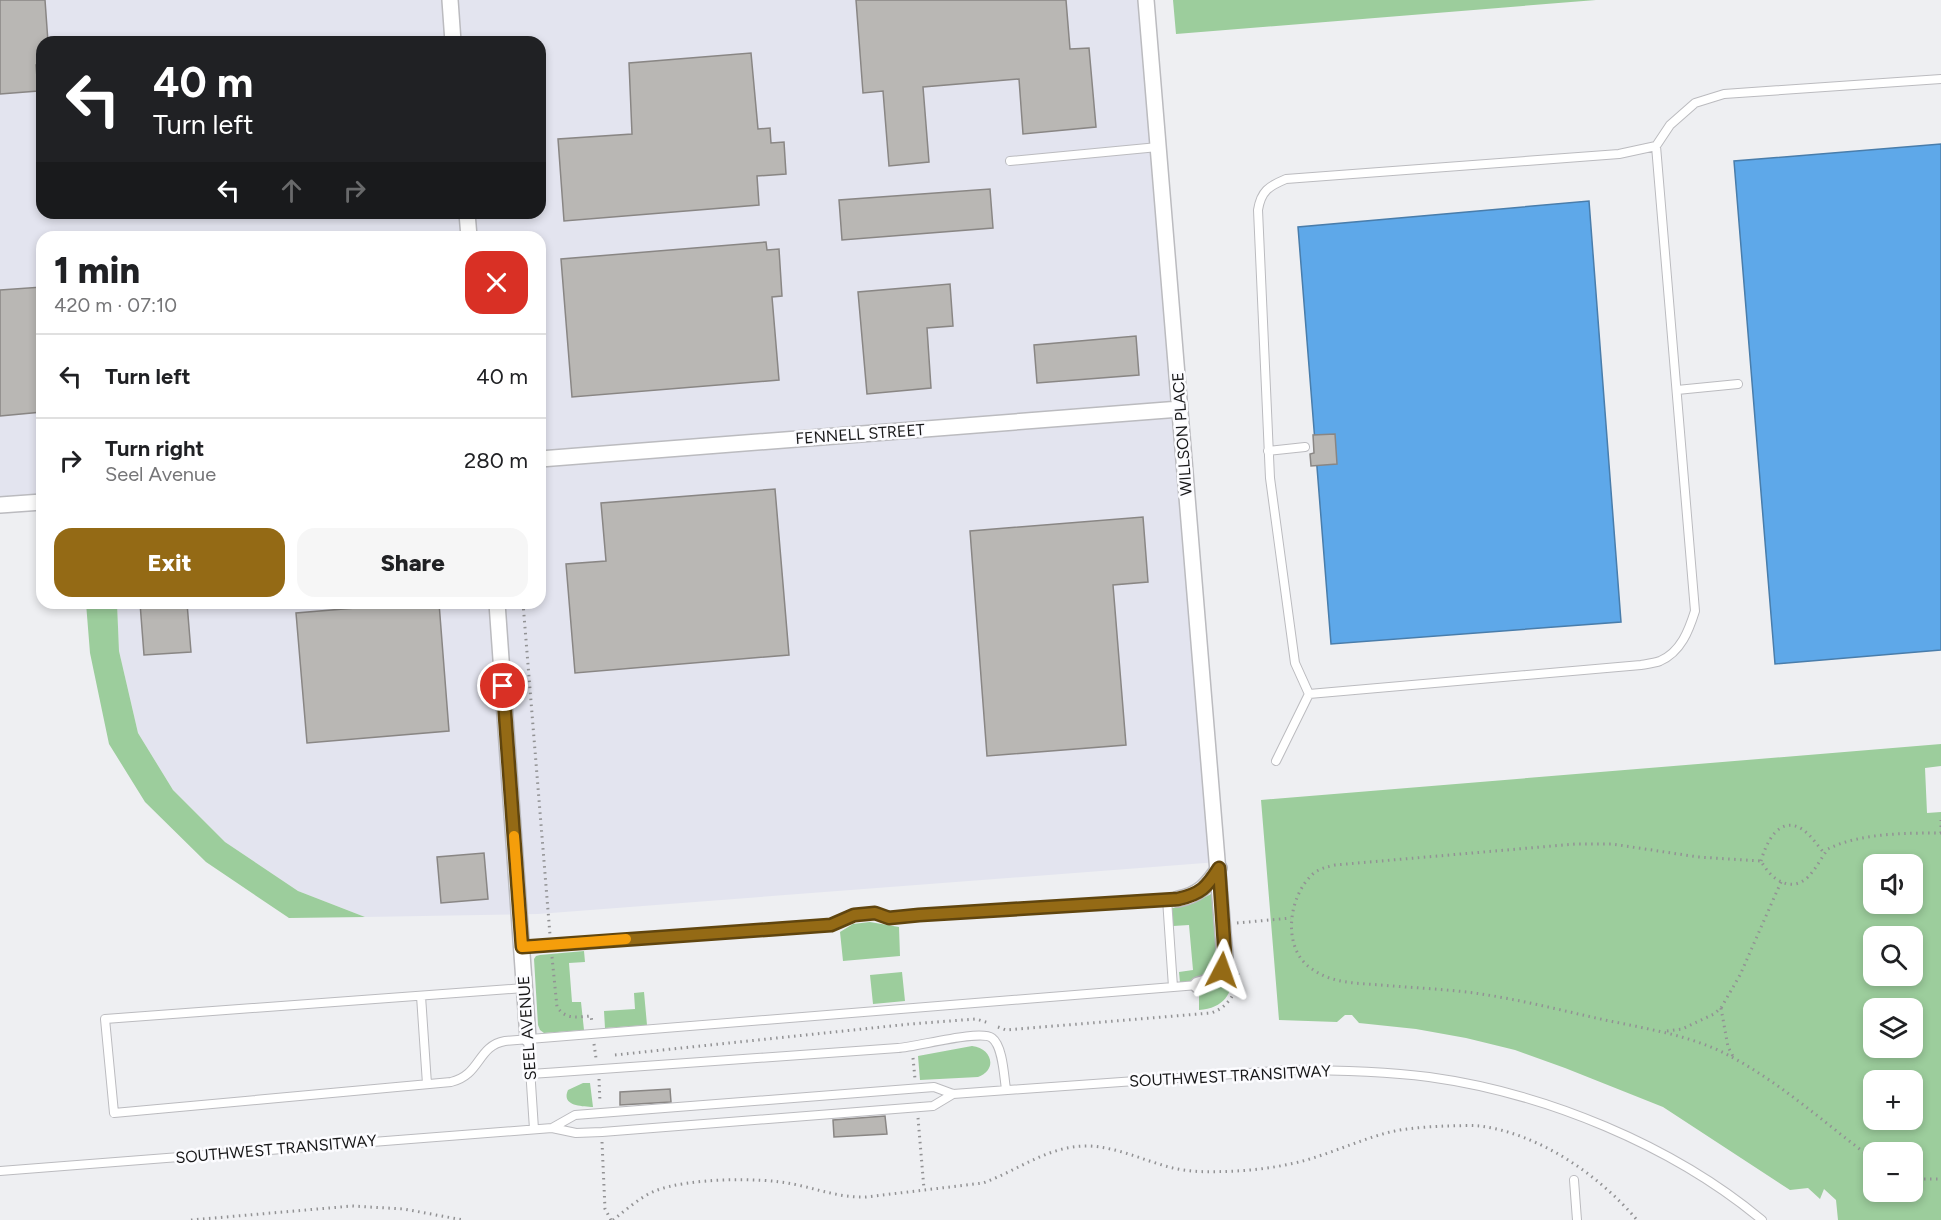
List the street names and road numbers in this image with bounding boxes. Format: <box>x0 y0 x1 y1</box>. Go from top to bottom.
street label: WILLSON PLACE <box>1168 371 1196 497</box>
street label: FENNELL STREET <box>795 420 925 448</box>
street label: SEEL AVENUE <box>514 975 540 1081</box>
street label: SOUTHWEST TRANSITWAY <box>1129 1061 1332 1091</box>
street label: SOUTHWEST TRANSITWAY <box>175 1131 378 1167</box>

